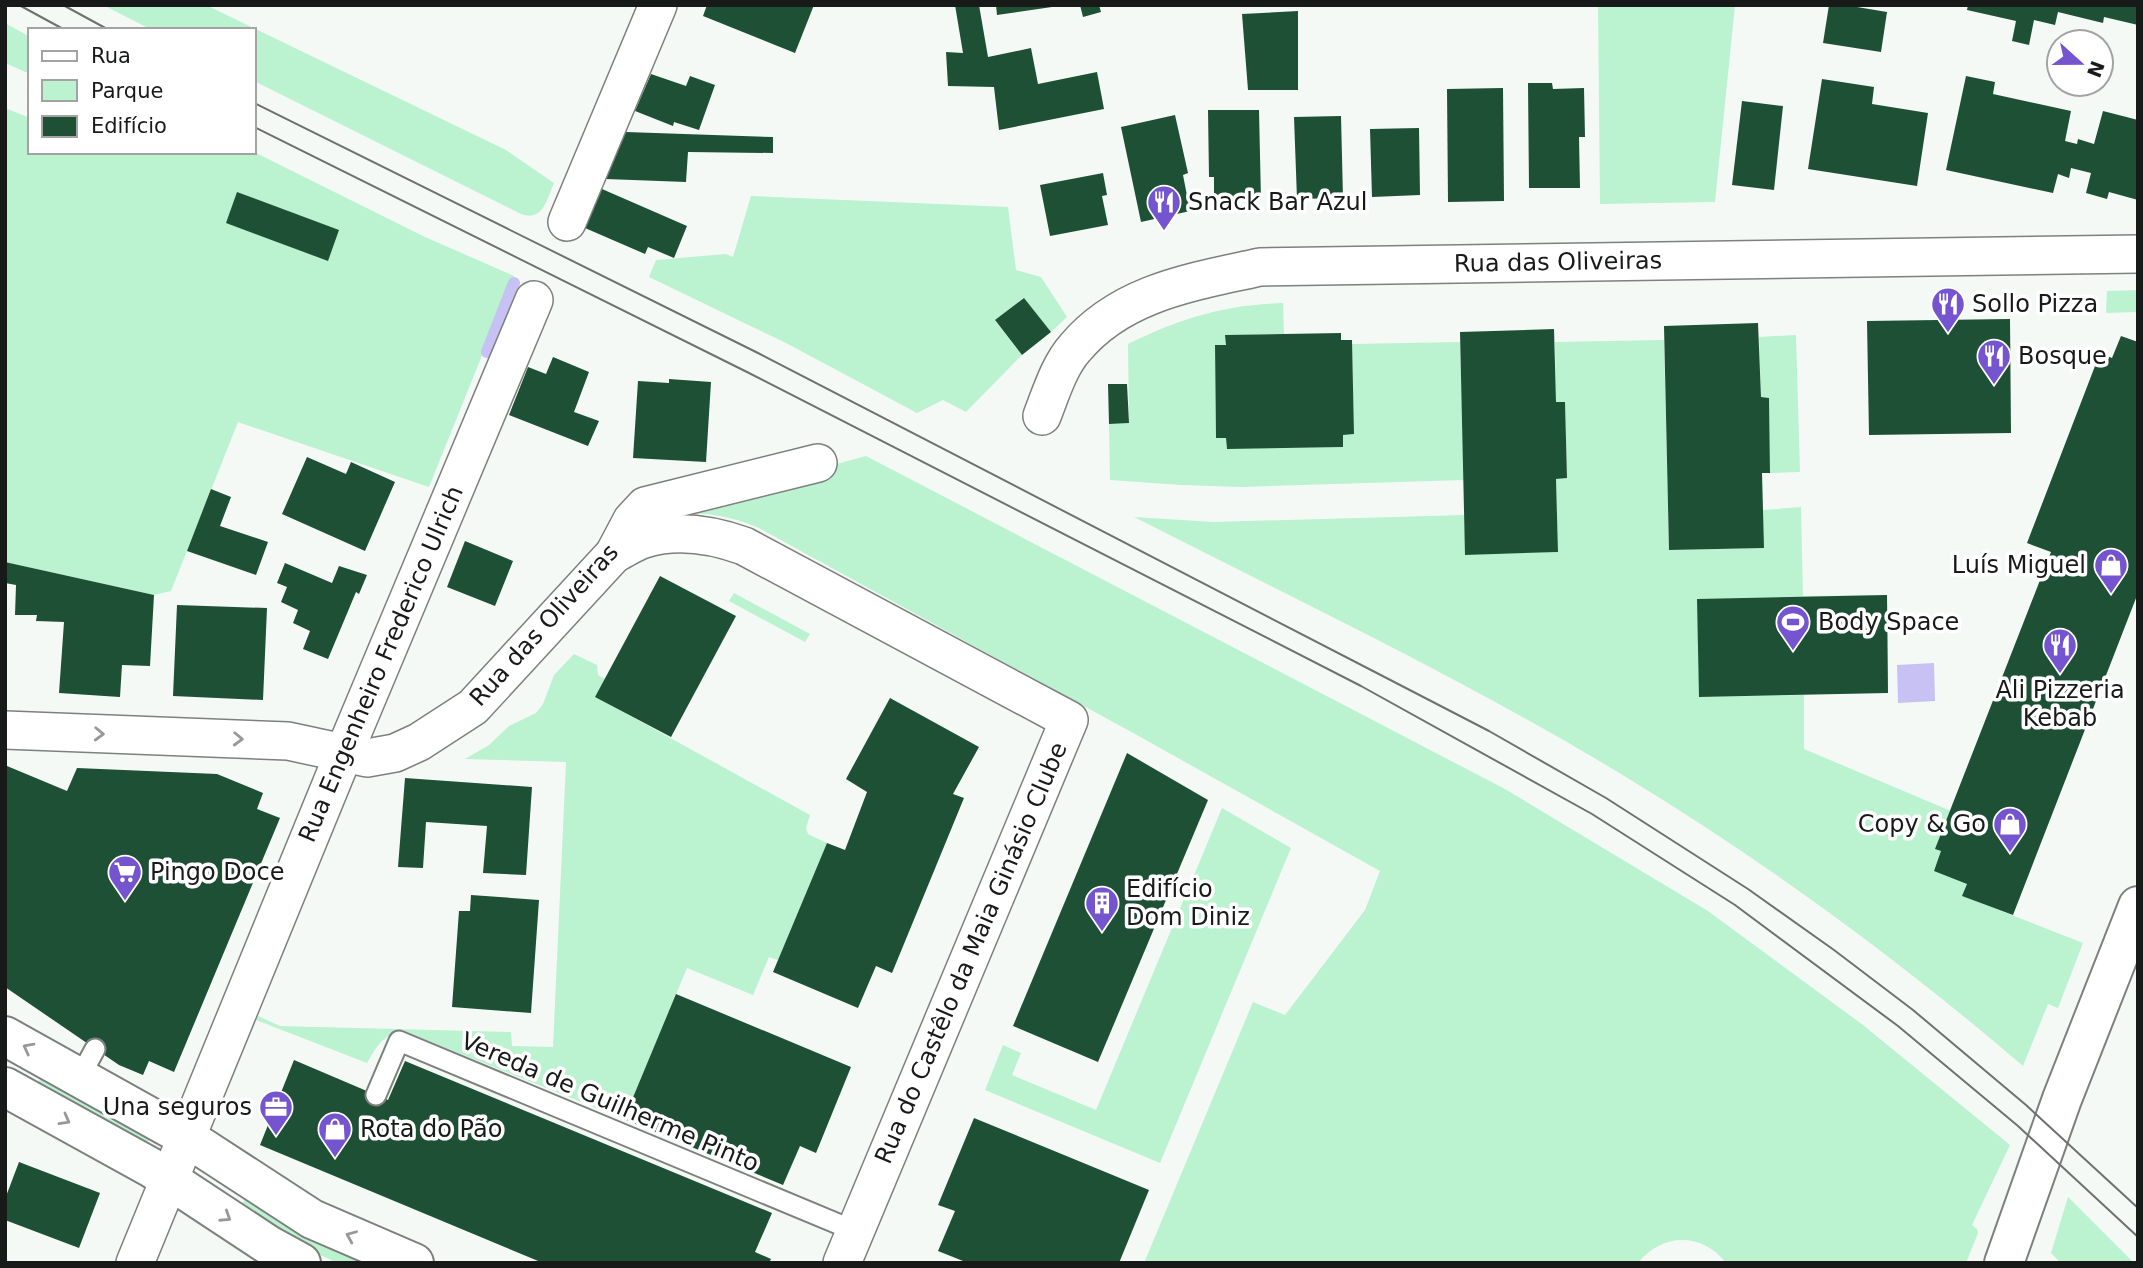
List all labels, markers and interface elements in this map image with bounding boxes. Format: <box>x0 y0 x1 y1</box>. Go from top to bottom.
legend <box>28 28 256 154</box>
north arrow <box>2045 28 2115 98</box>
text: Rua <box>91 44 131 68</box>
text: N <box>2083 58 2109 80</box>
text: Parque <box>91 79 163 103</box>
text: Edifício <box>91 114 167 138</box>
restaurant icon: Snack Bar Azul <box>1145 183 1183 232</box>
place label: Snack Bar Azul <box>1188 188 1367 216</box>
street label: Rua das Oliveiras <box>1454 246 1662 278</box>
restaurant icon: Sollo Pizza <box>1929 285 1967 334</box>
place label: Sollo Pizza <box>1972 290 2098 318</box>
restaurant icon: Bosque <box>1975 337 2013 386</box>
place label: Bosque <box>2018 342 2107 370</box>
street label: Rua Engenheiro Frederico Ulrich <box>293 482 469 846</box>
street label: Rua das Oliveiras <box>464 538 624 712</box>
shop icon: Luís Miguel <box>2092 546 2130 595</box>
place label: Luís Miguel <box>1952 551 2086 579</box>
sports icon: Body Space <box>1774 603 1812 652</box>
place label: Body Space <box>1818 608 1959 636</box>
restaurant icon: Ali Pizzeria Kebab <box>2041 626 2079 675</box>
place label: Ali Pizzeria Kebab <box>1995 676 2125 732</box>
one-way arrow <box>94 726 105 741</box>
one-way arrow <box>233 731 244 747</box>
street label: Rua do Castêlo da Maia Ginásio Clube <box>869 738 1073 1168</box>
shop icon: Copy & Go <box>1991 805 2029 854</box>
place label: Copy & Go <box>1858 810 1986 838</box>
supermarket icon: Pingo Doce <box>106 853 144 902</box>
place label: Pingo Doce <box>150 858 285 886</box>
place label: Edifício Dom Diniz <box>1126 875 1250 931</box>
building icon: Edifício Dom Diniz <box>1083 884 1121 933</box>
street label: Vereda de Guilherme Pinto <box>457 1026 763 1178</box>
one-way arrow <box>23 1043 35 1056</box>
office icon: Una seguros <box>257 1088 295 1137</box>
place label: Una seguros <box>103 1093 252 1121</box>
shop icon: Rota do Pão <box>316 1110 354 1159</box>
one-way arrow <box>58 1112 70 1125</box>
place label: Rota do Pão <box>360 1115 502 1143</box>
one-way arrow <box>219 1209 232 1222</box>
one-way arrow <box>346 1230 359 1244</box>

